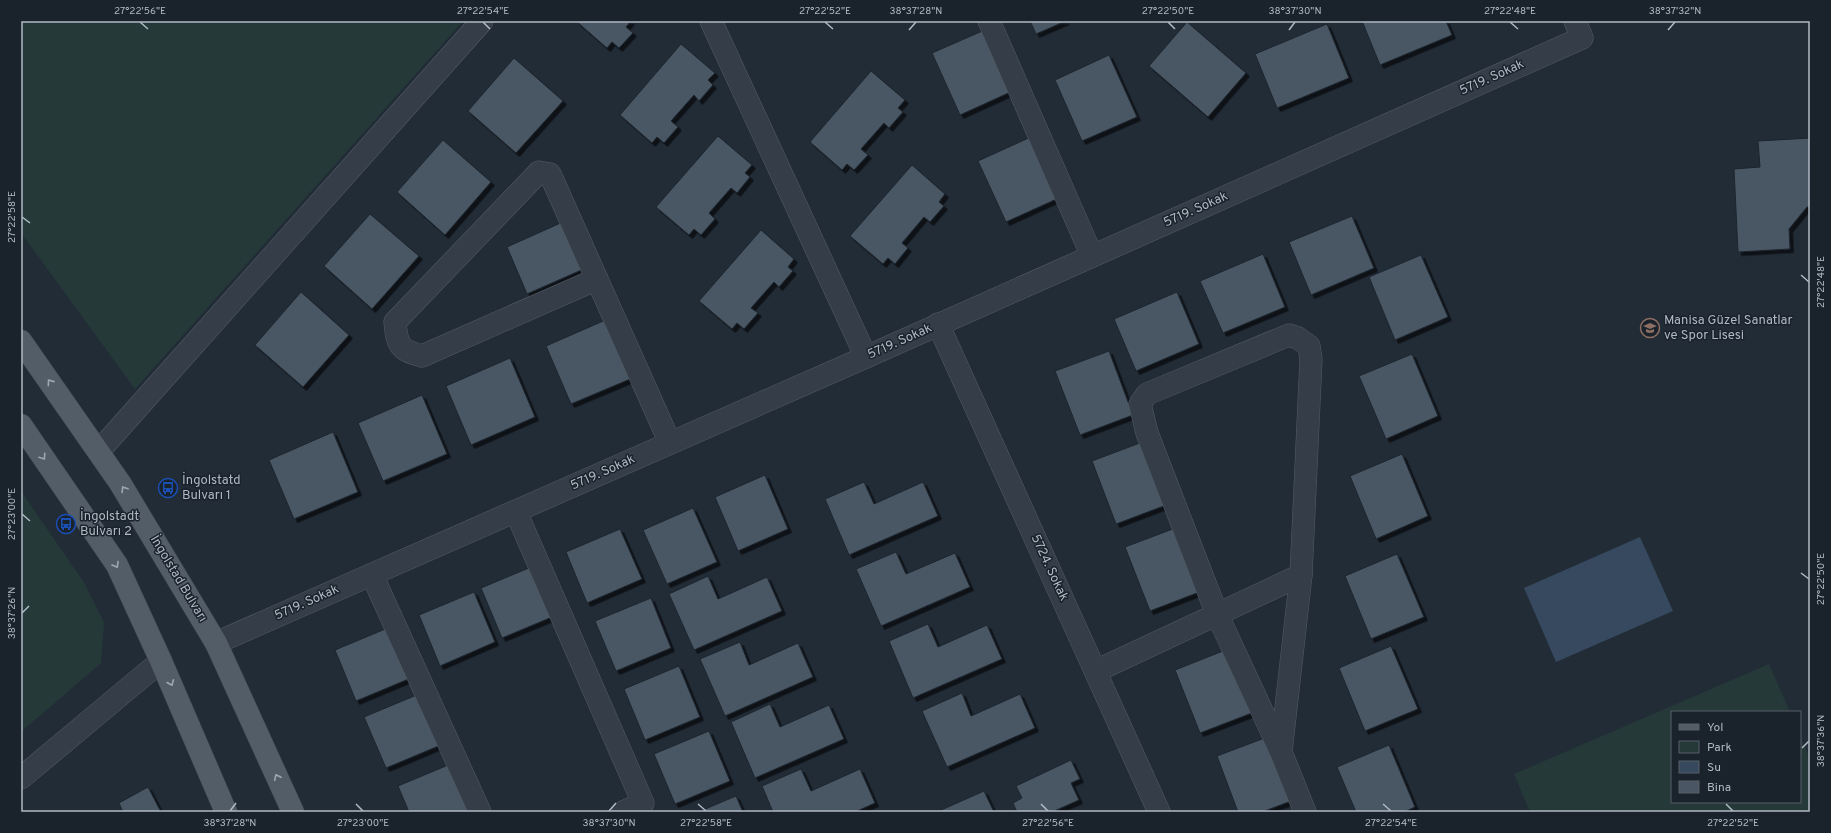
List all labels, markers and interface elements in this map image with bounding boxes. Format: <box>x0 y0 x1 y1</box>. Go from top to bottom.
text: 27°22'56"E <box>114 5 166 18</box>
text: 27°22'54"E <box>457 5 509 18</box>
text: 27°22'52"E <box>799 5 851 18</box>
text: 38°37'28"N <box>890 5 942 18</box>
text: 27°22'50"E <box>1142 5 1194 18</box>
text: 38°37'30"N <box>1269 5 1321 18</box>
text: 27°22'48"E <box>1484 5 1536 18</box>
text: 38°37'32"N <box>1649 5 1701 18</box>
street label: 5719. Sokak <box>1457 57 1527 99</box>
street label: 5719. Sokak <box>1161 189 1231 231</box>
text: 27°22'58"E <box>6 191 19 243</box>
text: 27°22'48"E <box>1815 256 1828 308</box>
place label: Manisa Güzel Sanatlar ve Spor Lisesi <box>1664 313 1793 344</box>
school or university icon: Manisa Güzel Sanatlar ve Spor Lisesi <box>1639 317 1661 339</box>
street label: 5719. Sokak <box>865 321 935 363</box>
one-way arrow <box>48 380 55 387</box>
street label: 5719. Sokak <box>568 452 638 494</box>
one-way arrow <box>38 453 45 460</box>
place label: İngolstatd Bulvarı 1 <box>182 471 241 504</box>
bus stop icon: İngolstatd Bulvarı 1 <box>157 477 179 499</box>
one-way arrow <box>121 486 129 493</box>
text: 27°23'00"E <box>6 488 19 540</box>
place label: İngolstadt Bulvarı 2 <box>80 507 139 540</box>
bus stop icon: İngolstadt Bulvarı 2 <box>55 513 77 535</box>
street label: İngolstad Bulvarı <box>146 532 212 625</box>
street label: 5724. Sokak <box>1027 532 1071 604</box>
text: 27°22'50"E <box>1815 553 1828 605</box>
one-way arrow <box>111 561 119 568</box>
street label: 5719. Sokak <box>272 582 342 624</box>
text: 38°37'26"N <box>6 587 19 639</box>
one-way arrow <box>166 678 174 686</box>
legend <box>1671 711 1801 803</box>
text: 38°37'36"N <box>1815 715 1828 767</box>
text: Yol <box>1707 720 1723 736</box>
text: Park <box>1707 740 1732 756</box>
text: Su <box>1707 760 1721 776</box>
one-way arrow <box>274 773 282 781</box>
text: Bina <box>1707 780 1731 796</box>
text: 38°37'28"N <box>204 817 256 830</box>
text: 27°23'00"E <box>337 817 389 830</box>
text: 38°37'30"N <box>583 817 635 830</box>
text: 27°22'58"E <box>680 817 732 830</box>
text: 27°22'56"E <box>1022 817 1074 830</box>
text: 27°22'54"E <box>1365 817 1417 830</box>
text: 27°22'52"E <box>1707 817 1759 830</box>

